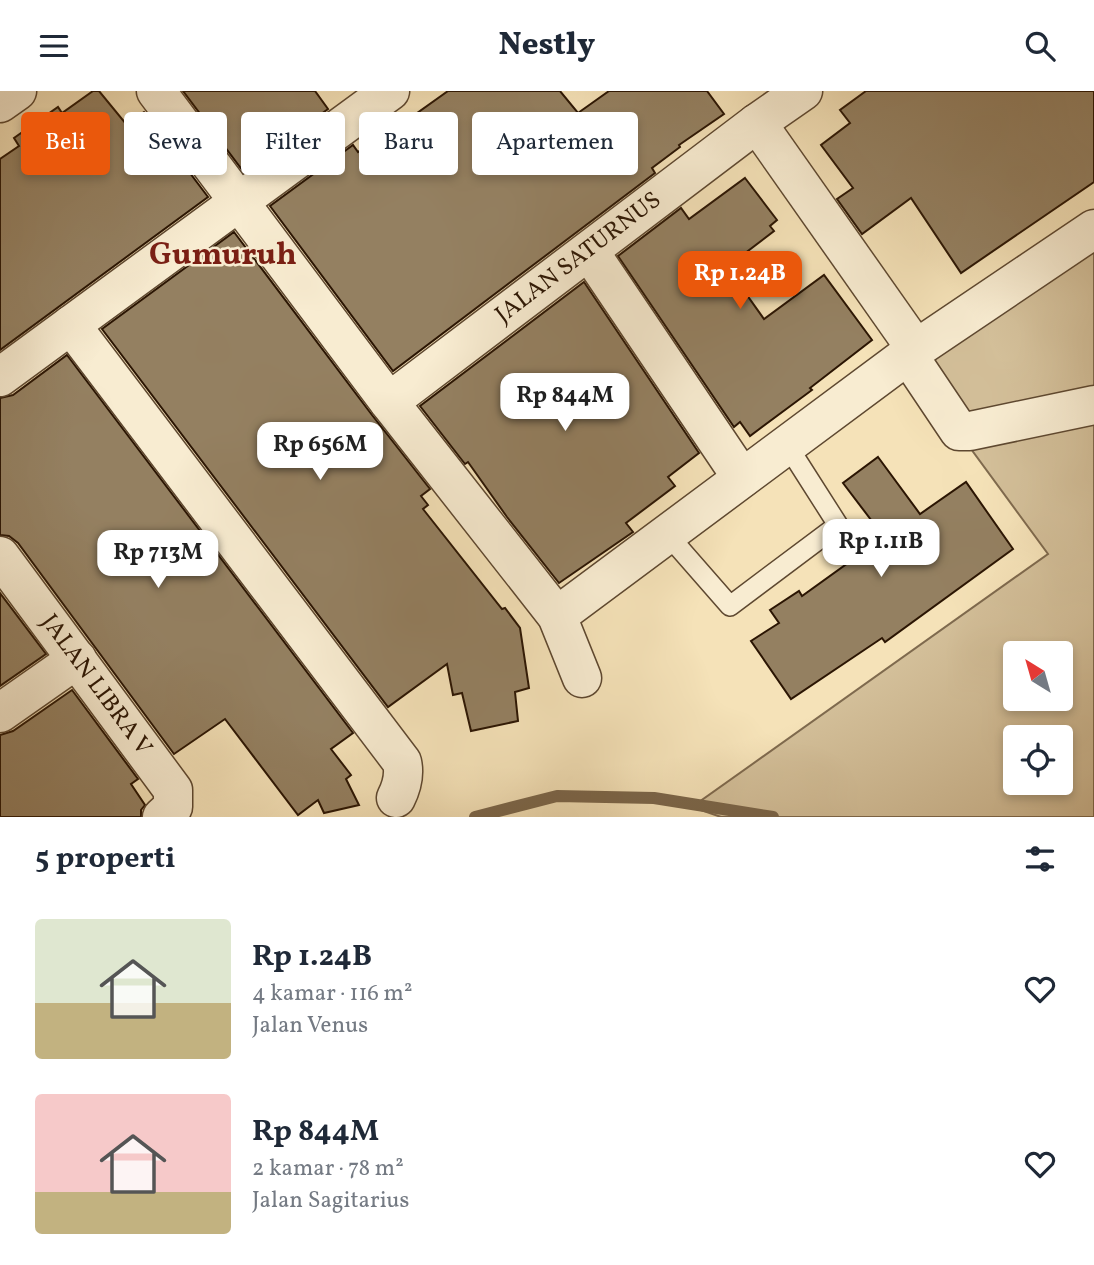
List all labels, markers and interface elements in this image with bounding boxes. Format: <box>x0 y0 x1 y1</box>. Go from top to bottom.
text: Nestly <box>499 24 595 68</box>
icon: menu <box>35 27 73 65</box>
icon: search <box>1021 27 1059 65</box>
chip: Beli <box>21 112 110 175</box>
chip: Sewa <box>124 112 227 175</box>
chip: Filter <box>241 112 345 175</box>
chip: Baru <box>359 112 458 175</box>
chip: Apartemen <box>472 112 638 175</box>
street label: JALAN SATURNUS <box>489 184 669 332</box>
district label: Gumuruh <box>149 234 297 278</box>
pin: Rp 1.24B <box>668 251 812 311</box>
text: Rp 1.24B <box>694 258 786 290</box>
pin: Rp 844M <box>500 373 630 433</box>
text: Rp 844M <box>516 380 614 412</box>
pin: Rp 656M <box>255 423 385 482</box>
text: Rp 656M <box>273 429 367 461</box>
pin: Rp 1.11B <box>809 519 953 579</box>
text: Rp 1.11B <box>839 526 923 558</box>
pin: Rp 713M <box>93 531 223 590</box>
text: Rp 713M <box>113 537 203 569</box>
street label: JALAN LIBRA V <box>32 608 159 763</box>
north arrow <box>1003 641 1073 711</box>
map controls <box>1003 641 1073 795</box>
button: locate <box>1003 725 1073 795</box>
text: 5 properti <box>35 838 176 880</box>
icon: filters <box>1021 840 1059 878</box>
text: Rp 1.24B <box>252 936 372 978</box>
icon: home <box>91 947 175 1031</box>
icon: heart <box>1021 970 1059 1008</box>
text: 4 kamar · 116 m² <box>252 978 412 1010</box>
text: Jalan Venus <box>252 1010 368 1042</box>
text: Rp 844M <box>252 1111 379 1153</box>
icon: home <box>91 1122 175 1206</box>
icon: heart <box>1021 1145 1059 1183</box>
text: 2 kamar · 78 m² <box>252 1153 404 1185</box>
text: Jalan Sagitarius <box>252 1185 409 1217</box>

